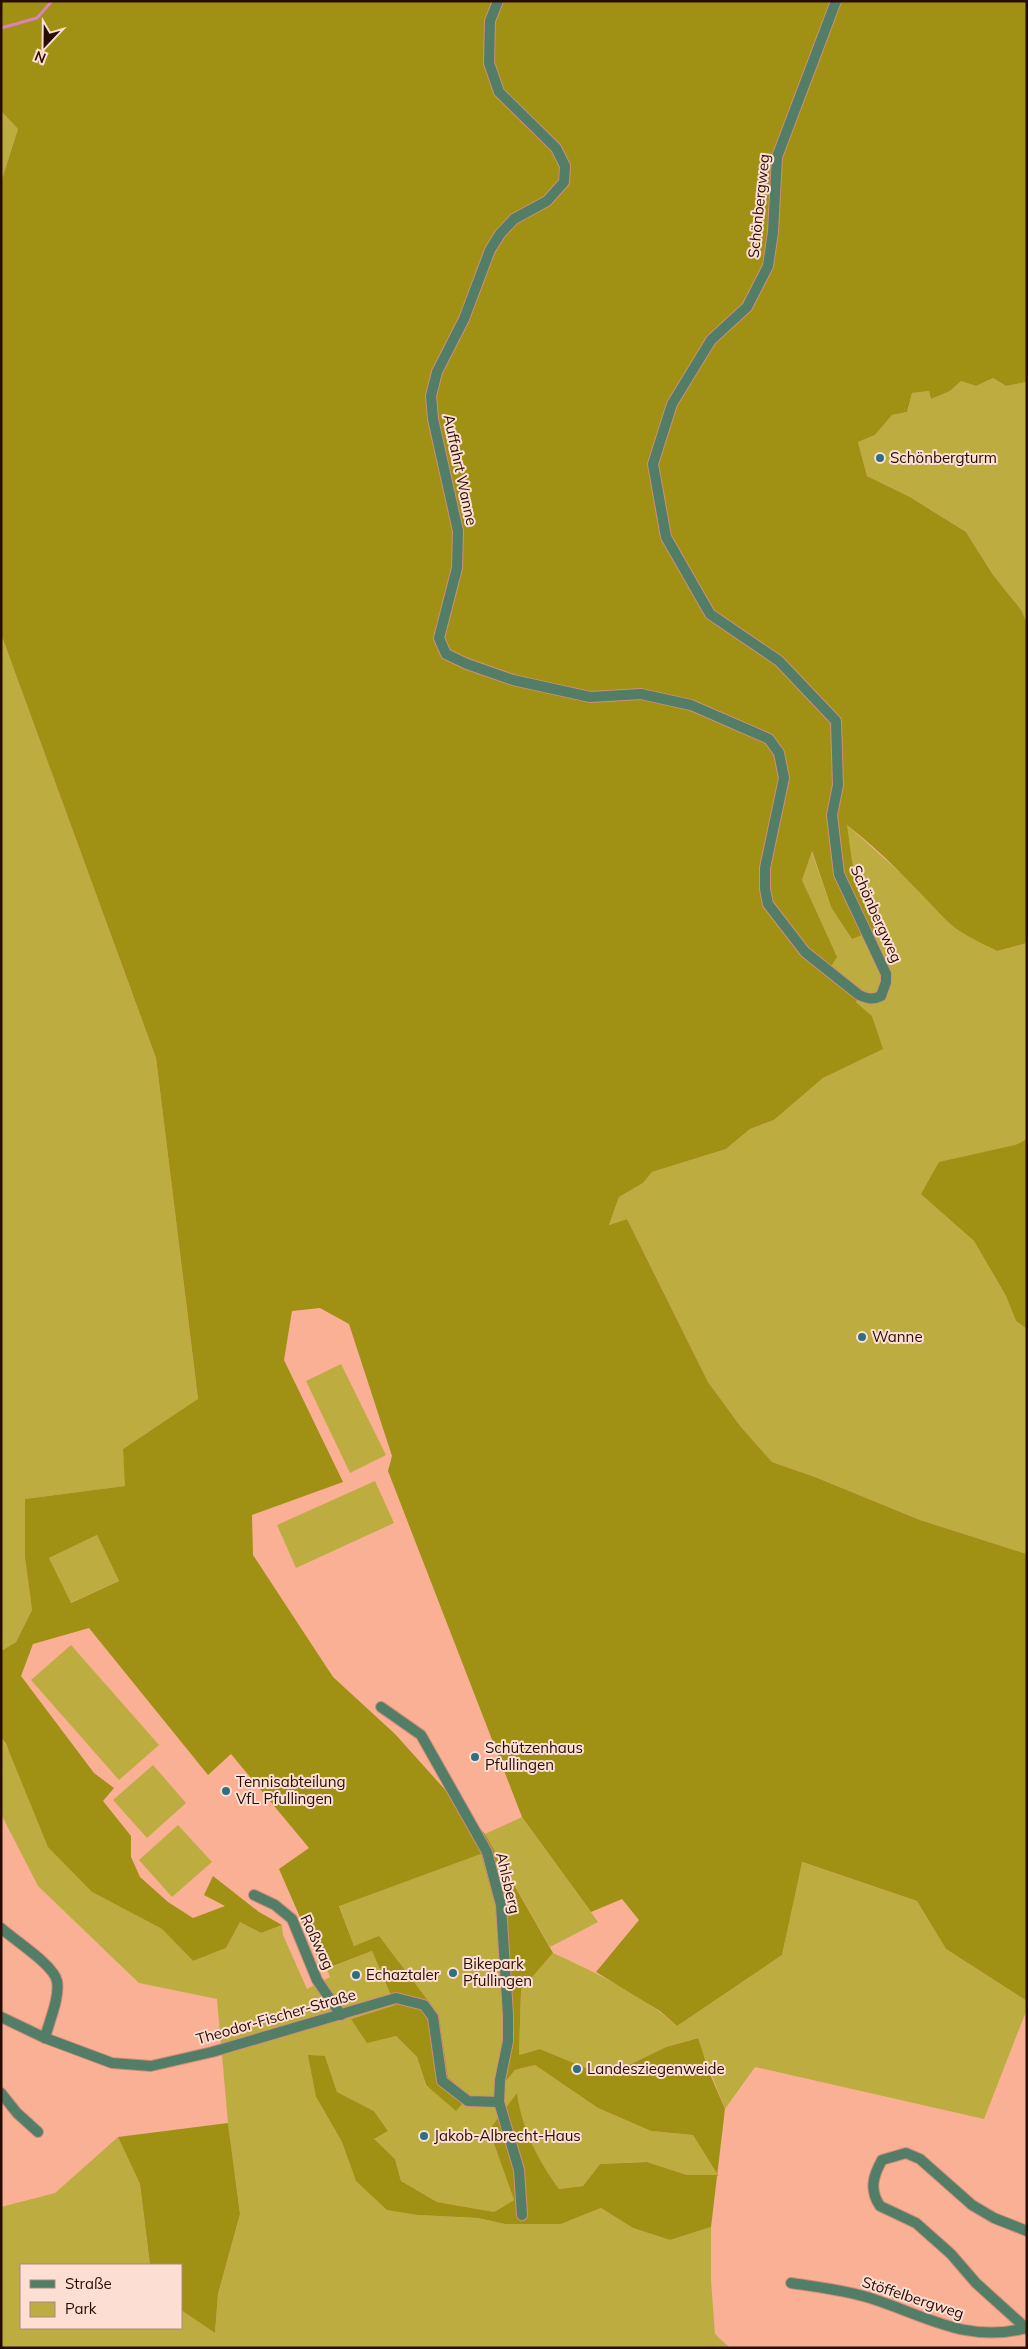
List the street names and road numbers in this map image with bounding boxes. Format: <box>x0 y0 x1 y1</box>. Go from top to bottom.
street label: Schönbergweg <box>744 153 773 259</box>
street label: Auffahrt Wanne <box>439 413 482 527</box>
street label: Schönbergweg <box>847 862 906 965</box>
street label: Ahlsberg <box>492 1850 525 1915</box>
street label: Roßwag <box>296 1911 338 1972</box>
street label: Theodor-Fischer-Straße <box>194 1985 358 2048</box>
street label: Stöffelbergweg <box>860 2272 967 2323</box>

